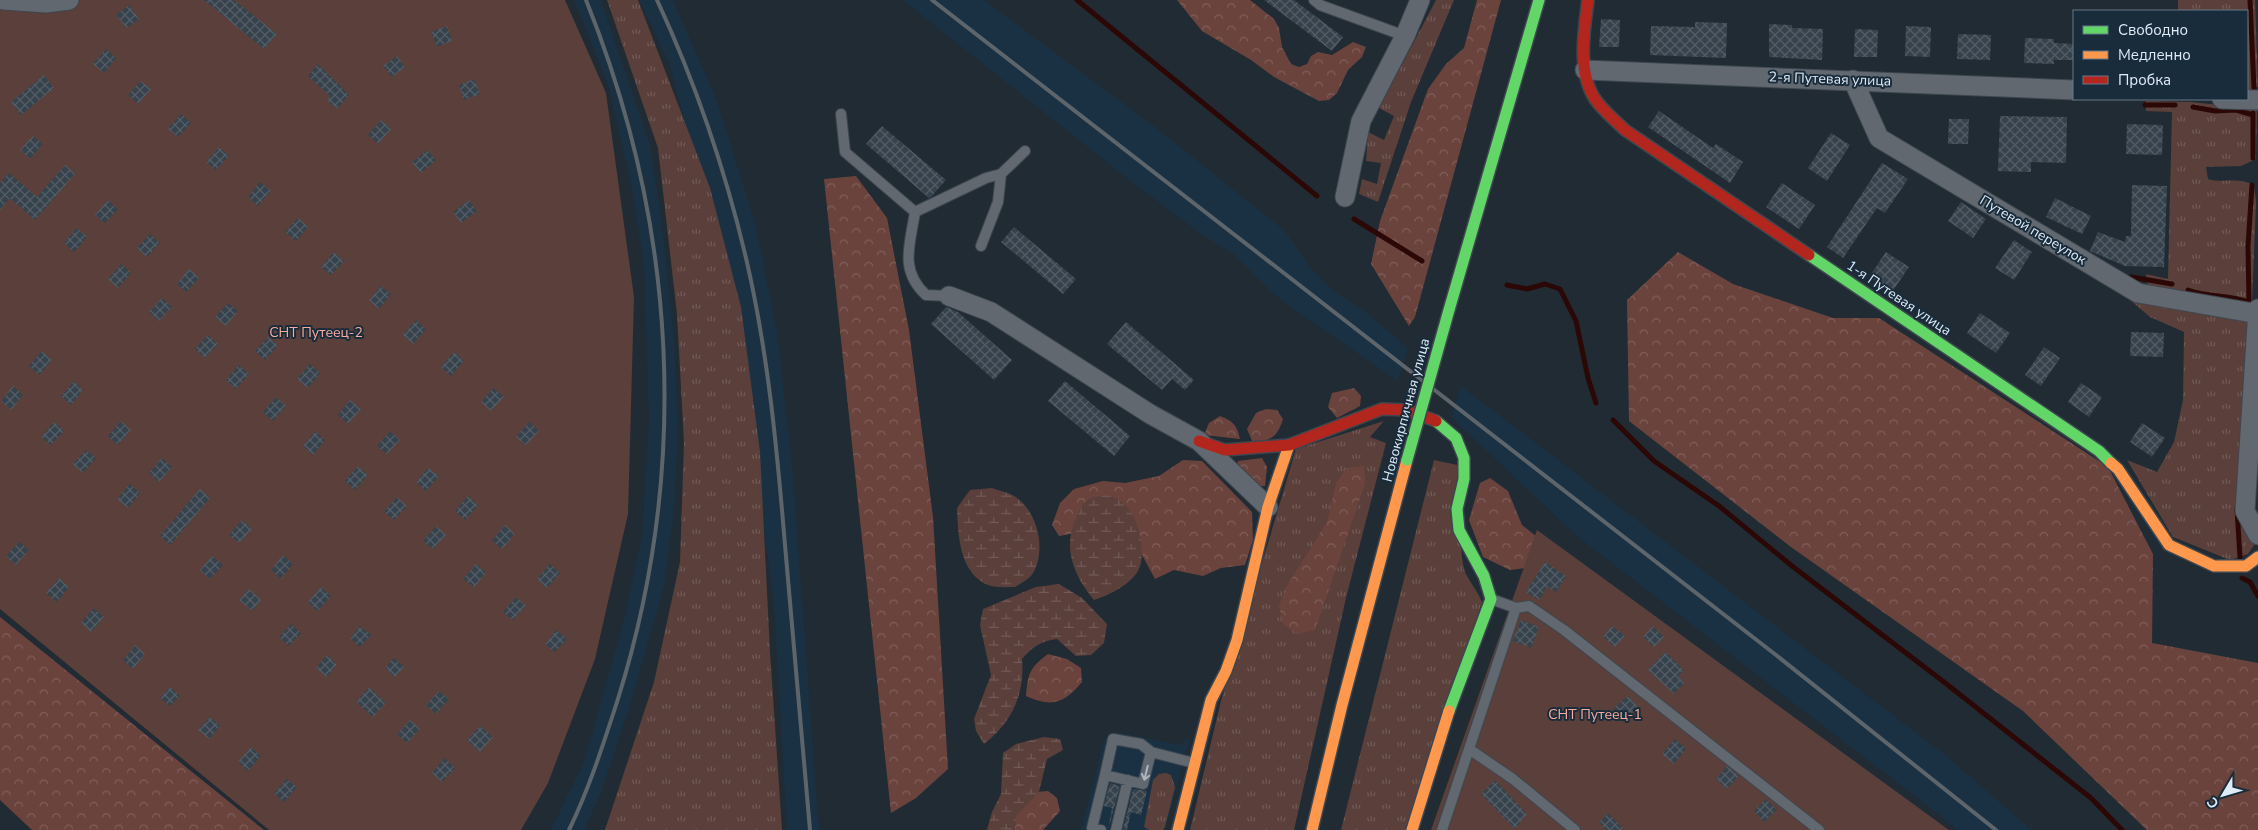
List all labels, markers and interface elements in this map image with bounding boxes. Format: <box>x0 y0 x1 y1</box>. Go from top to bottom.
legend <box>2073 10 2248 100</box>
text: Свободно <box>2118 20 2188 40</box>
text: Медленно <box>2118 45 2191 65</box>
street label: 2-я Путевая улица <box>1768 67 1892 91</box>
text: Пробка <box>2118 70 2171 90</box>
street label: Путевой переулок <box>1976 191 2090 270</box>
street label: 1-я Путевая улица <box>1843 256 1955 340</box>
park label: СНТ Путеец-2 <box>269 323 363 342</box>
street label: Новокирпичная улица <box>1378 336 1434 484</box>
park label: СНТ Путеец-1 <box>1548 705 1642 724</box>
one-way arrow <box>1141 764 1150 780</box>
north arrow <box>2198 770 2248 820</box>
text: С <box>2202 793 2224 812</box>

